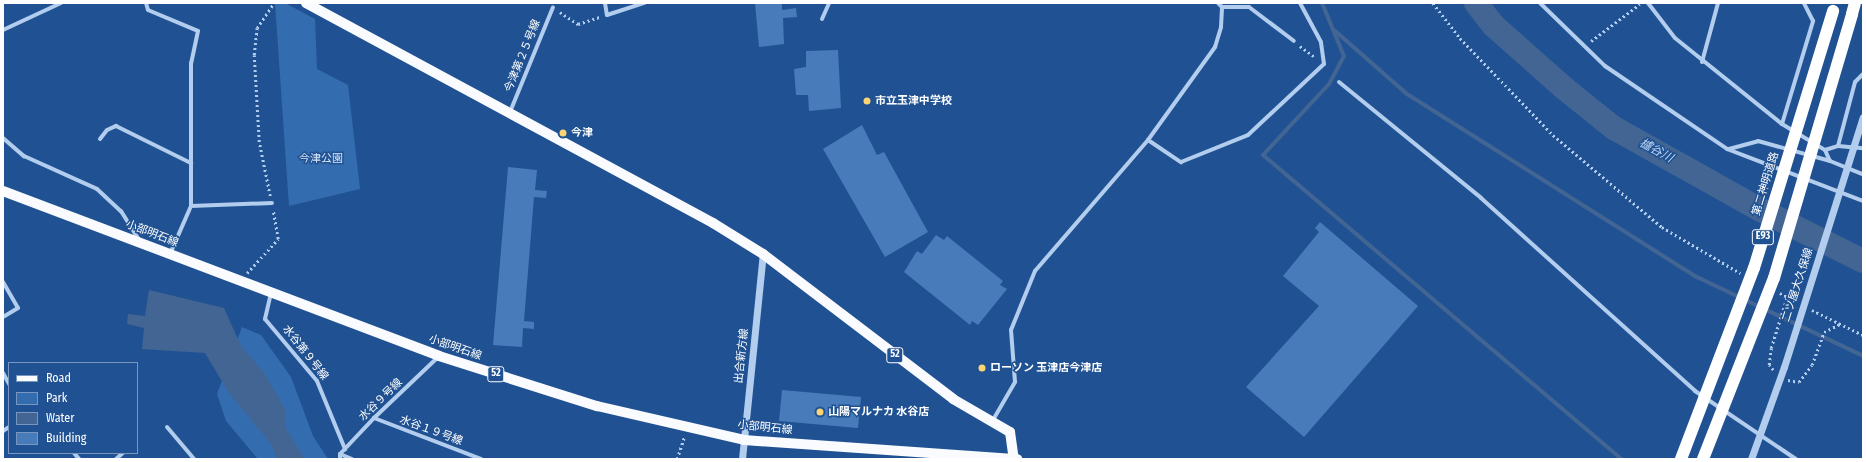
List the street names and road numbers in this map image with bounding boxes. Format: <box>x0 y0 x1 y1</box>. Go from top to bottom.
street label: 今津第２５号線 <box>502 18 544 94</box>
street label: 第二神明道路 <box>1750 151 1782 217</box>
street label: 小部明石線 <box>124 218 180 250</box>
road number: E93 <box>1751 229 1775 245</box>
street label: 二ツ屋大久保線 <box>1780 246 1816 324</box>
street label: 水谷第９号線 <box>279 323 331 383</box>
street label: 出合新方線 <box>733 328 751 384</box>
street label: 小部明石線 <box>427 333 483 363</box>
road number: 52 <box>886 347 904 363</box>
road number: 52 <box>487 366 505 382</box>
street label: 水谷９号線 <box>357 376 405 424</box>
street label: 水谷１９号線 <box>398 414 464 448</box>
street label: 小部明石線 <box>737 419 793 437</box>

